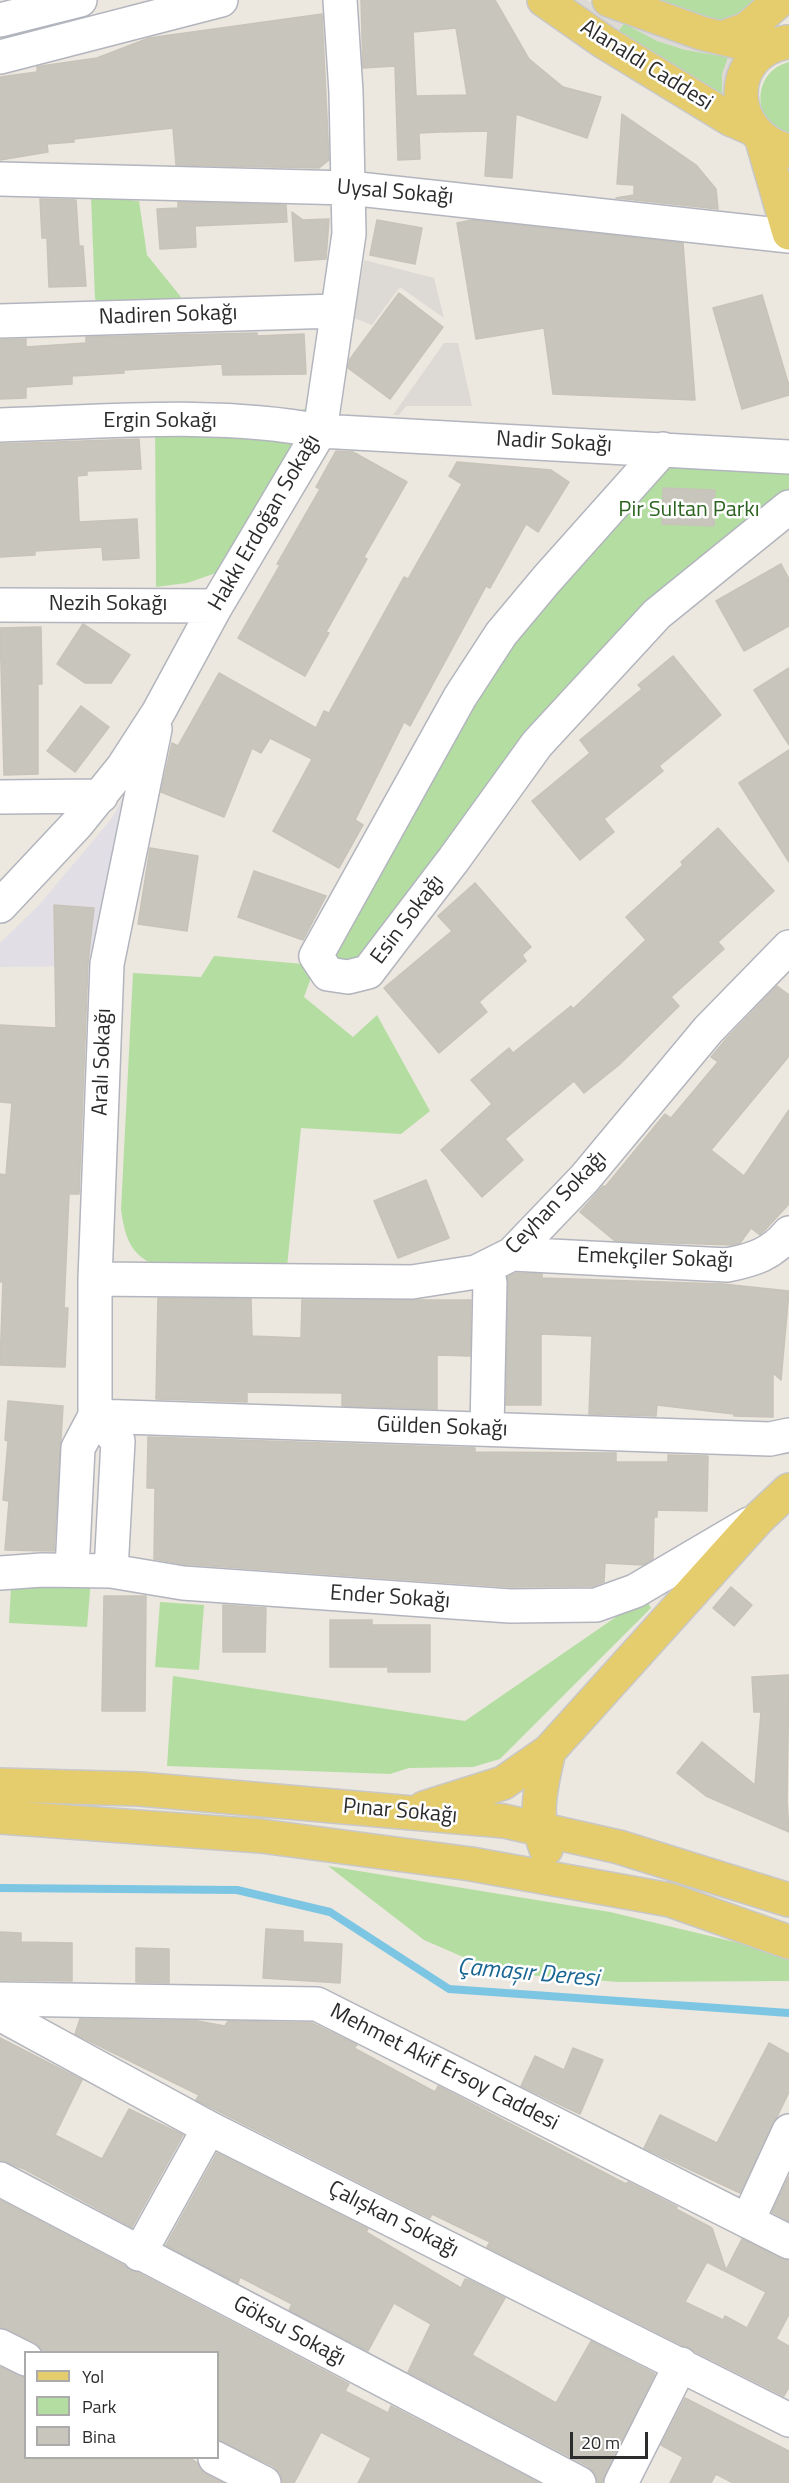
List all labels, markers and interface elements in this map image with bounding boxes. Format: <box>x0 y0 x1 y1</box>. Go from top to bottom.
street label: Alanaldı Caddesi <box>575 15 717 117</box>
street label: Uysal Sokağı <box>336 175 454 211</box>
street label: Nadiren Sokağı <box>98 300 238 332</box>
street label: Ergin Sokağı <box>103 409 217 435</box>
street label: Nadir Sokağı <box>495 427 613 459</box>
street label: Hakkı Erdoğan Sokağı <box>204 430 326 616</box>
park label: Pir Sultan Parkı <box>618 498 760 524</box>
street label: Nezih Sokağı <box>49 592 167 618</box>
street label: Esin Sokağı <box>366 870 450 970</box>
street label: Aralı Sokağı <box>88 1008 118 1116</box>
street label: Ceyhan Sokağı <box>501 1146 613 1260</box>
street label: Emekçiler Sokağı <box>577 1243 733 1275</box>
street label: Gülden Sokağı <box>376 1413 508 1443</box>
street label: Ender Sokağı <box>329 1581 451 1615</box>
street label: Pınar Sokağı <box>342 1794 458 1830</box>
water label: Çamaşır Deresi <box>456 1953 600 1995</box>
street label: Mehmet Akif Ersoy Caddesi <box>325 1999 563 2137</box>
street label: Çalışkan Sokağı <box>324 2176 462 2264</box>
street label: Göksu Sokağı <box>228 2291 350 2373</box>
legend <box>24 2351 219 2459</box>
text: Yol <box>82 2363 104 2390</box>
text: Park <box>82 2393 116 2420</box>
scale bar <box>573 2420 651 2458</box>
text: Bina <box>82 2423 116 2450</box>
text: 20 m <box>581 2429 620 2456</box>

